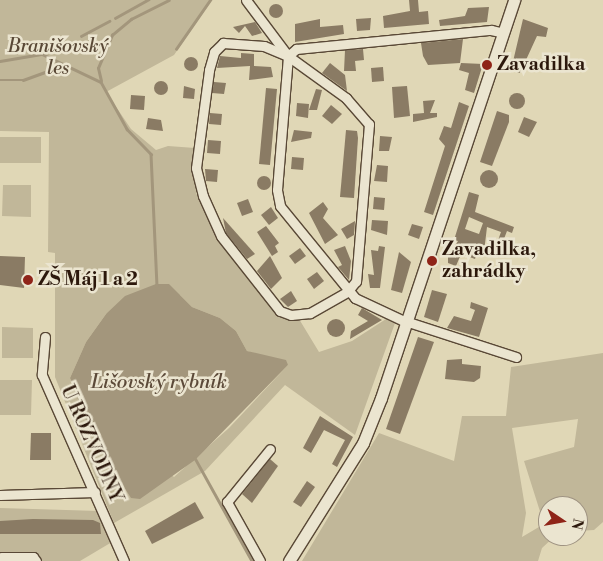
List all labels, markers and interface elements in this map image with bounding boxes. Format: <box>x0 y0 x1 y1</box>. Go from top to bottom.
park label: Branišovský les <box>8 36 108 80</box>
place label: Zavadilka <box>497 54 585 76</box>
marker: Zavadilka <box>481 59 493 71</box>
place label: Zavadilka, zahrádky <box>442 239 536 283</box>
marker: Zavadilka, zahrádky <box>426 255 438 267</box>
place label: ZŠ Máj 1 a 2 <box>38 269 138 291</box>
marker: ZŠ Máj 1 a 2 <box>22 274 34 286</box>
water label: Lišovský rybník <box>91 370 227 394</box>
street label: U ROZVODNY <box>55 382 127 506</box>
north arrow <box>538 496 588 546</box>
text: N <box>567 517 587 531</box>

